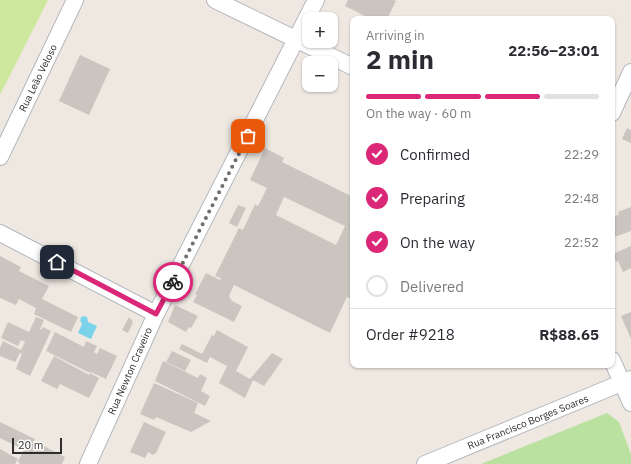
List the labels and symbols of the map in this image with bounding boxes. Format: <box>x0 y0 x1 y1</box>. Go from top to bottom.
street label: Rua Leão Veloso <box>16 42 60 114</box>
pin <box>231 119 265 153</box>
pin <box>40 245 74 279</box>
courier <box>153 262 193 302</box>
street label: Rua Newton Craveiro <box>105 325 155 417</box>
street label: Rua Francisco Borges Soares <box>466 392 591 452</box>
scale bar <box>12 436 62 455</box>

